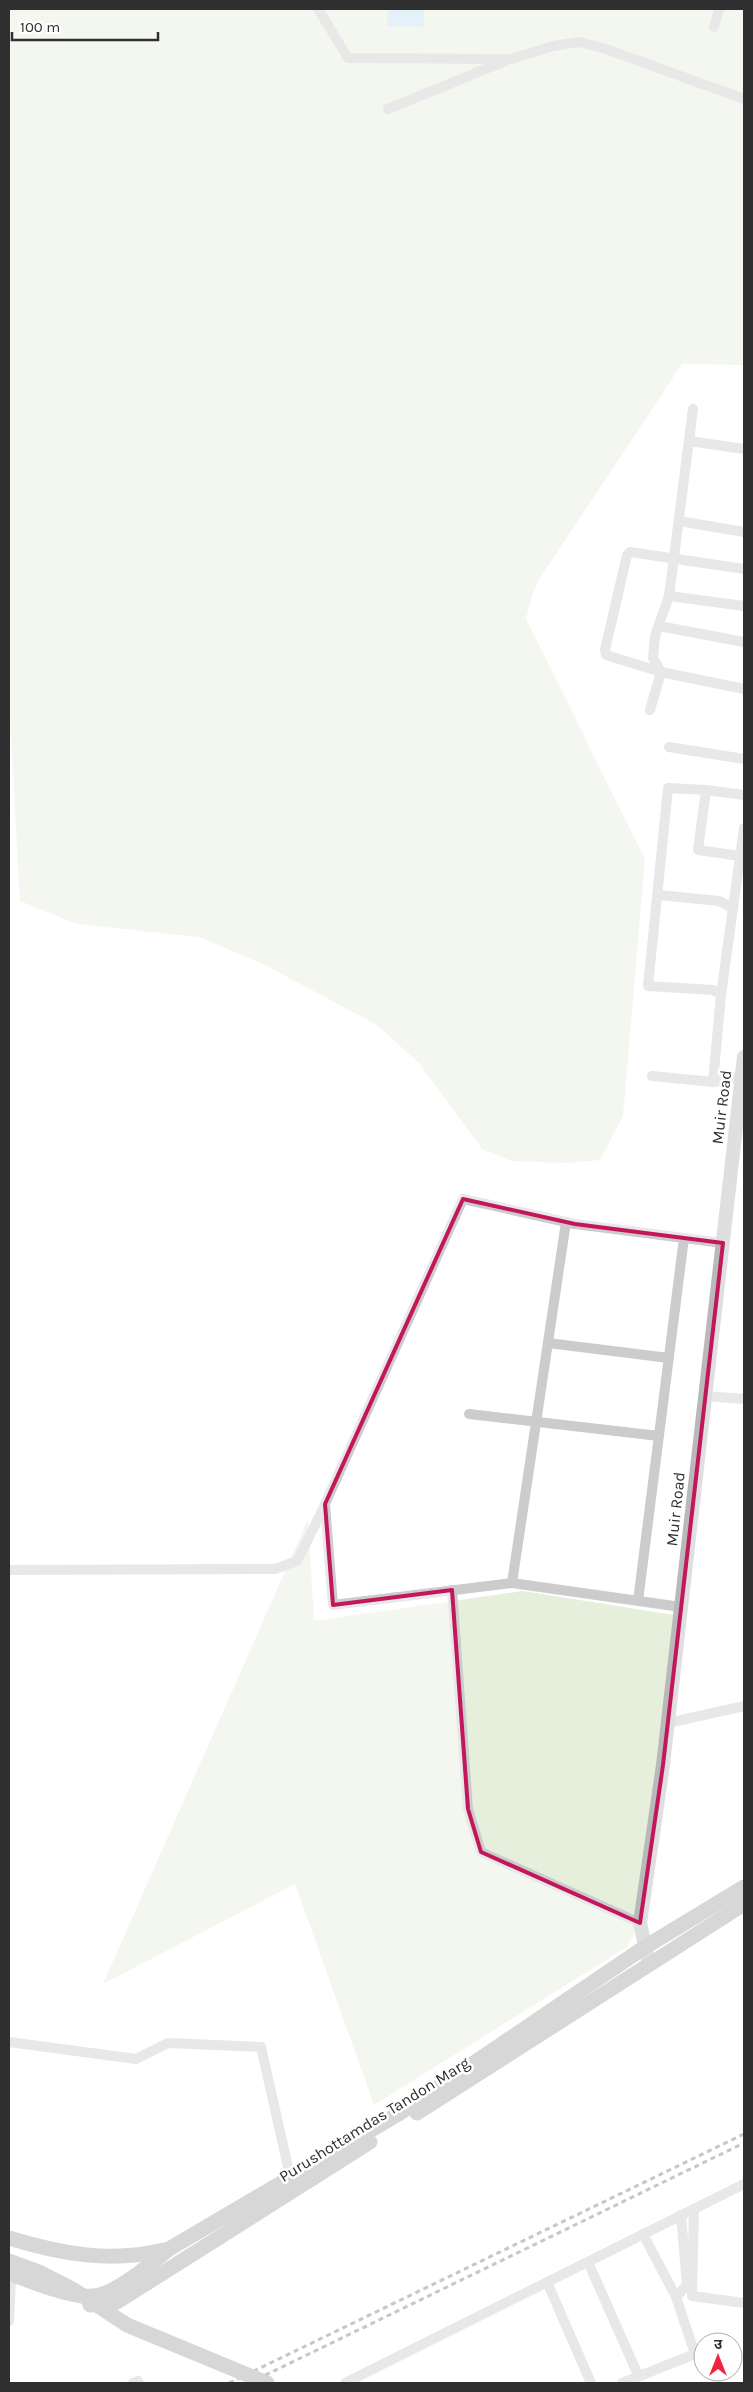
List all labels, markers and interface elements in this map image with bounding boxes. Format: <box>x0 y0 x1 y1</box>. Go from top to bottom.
scale bar <box>12 10 159 42</box>
text: 100 m <box>20 18 60 36</box>
street label: Muir Road <box>708 1069 735 1145</box>
street label: Muir Road <box>662 1471 689 1547</box>
street label: Purushottamdas Tandon Marg <box>276 2053 473 2186</box>
north arrow <box>693 2332 743 2382</box>
text: उ <box>714 2336 723 2353</box>

